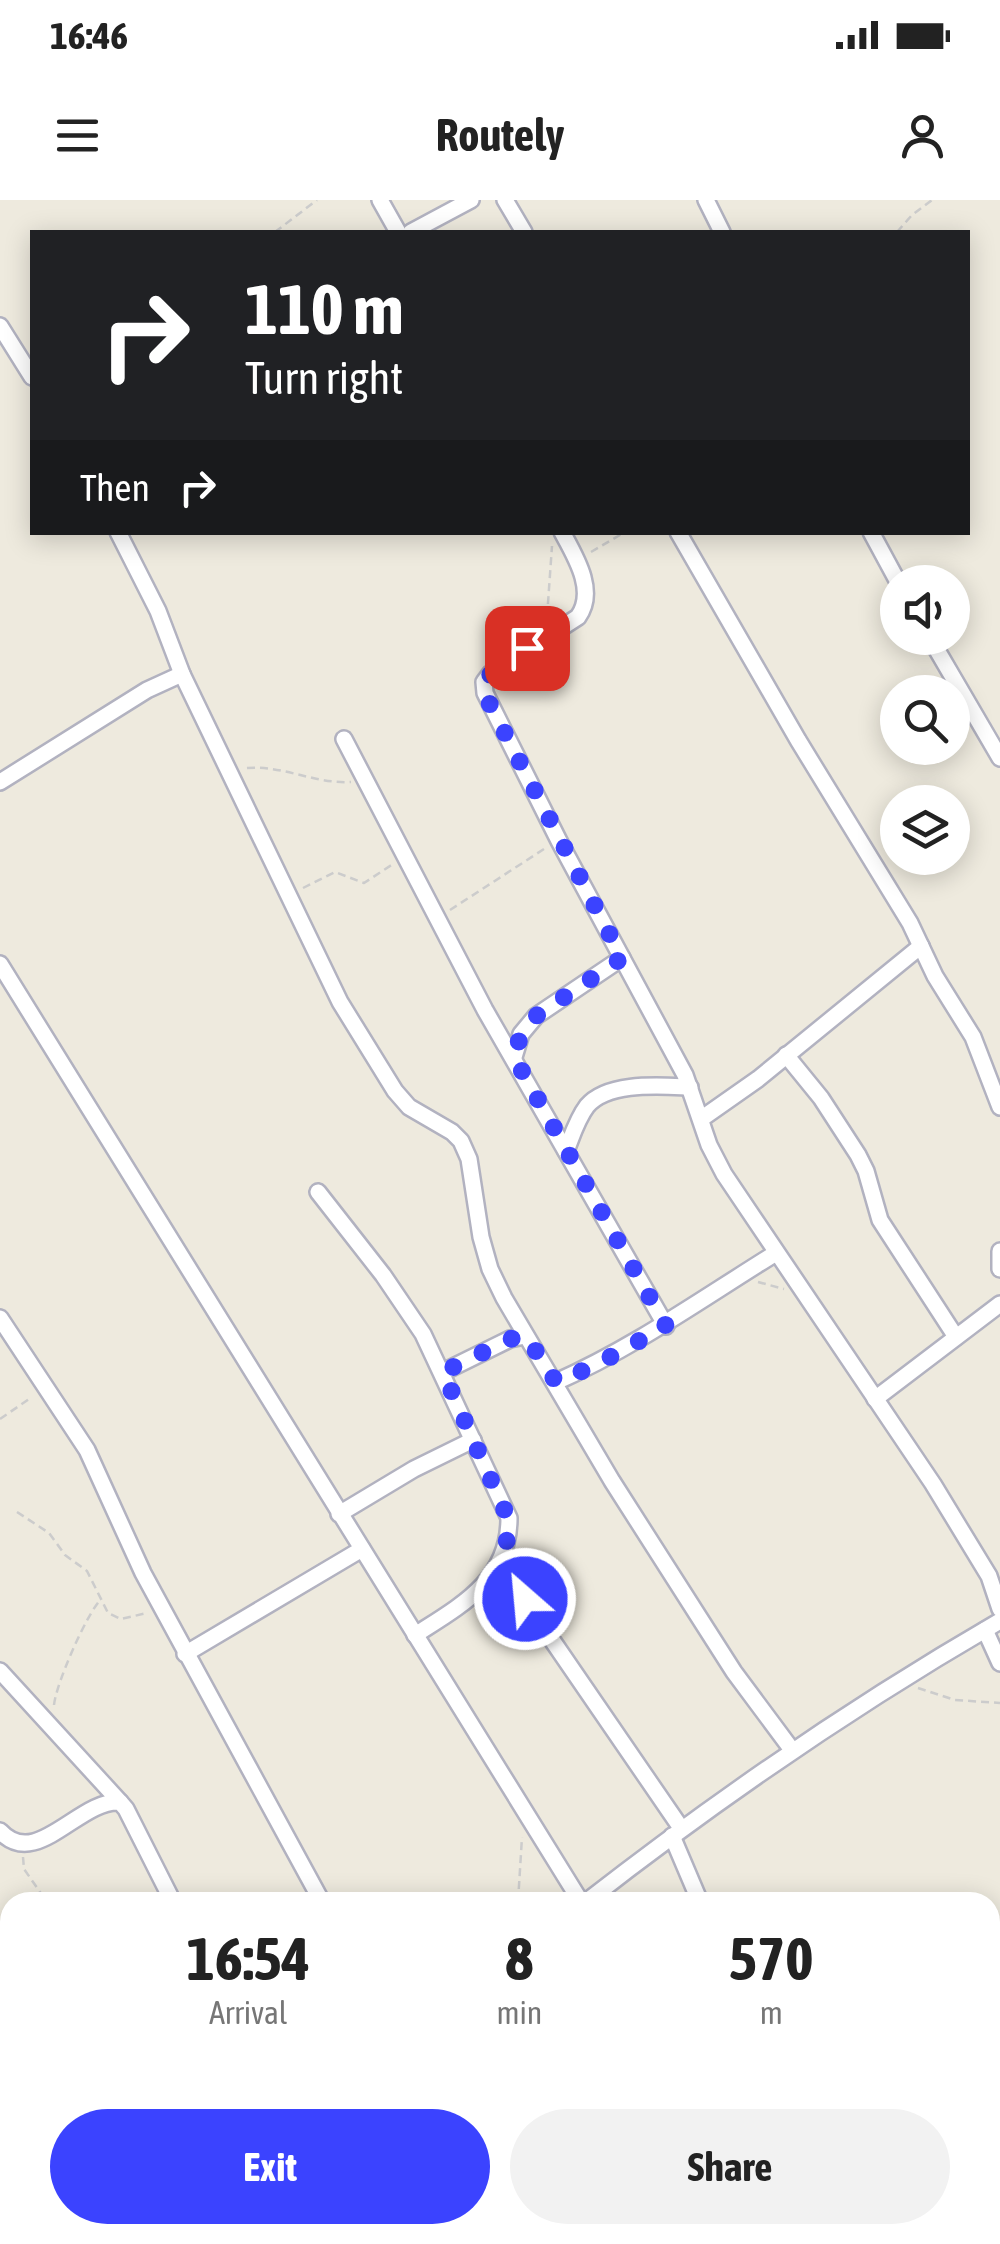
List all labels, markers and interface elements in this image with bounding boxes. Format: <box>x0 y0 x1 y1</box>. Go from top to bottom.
text: 16:46 <box>50 14 128 57</box>
icon: menu <box>50 108 105 163</box>
icon: person <box>895 108 950 163</box>
text: Routely <box>436 109 564 161</box>
text: 110 m <box>245 269 404 349</box>
icon: right <box>80 270 210 400</box>
text: Turn right <box>245 352 403 404</box>
icon: right <box>170 460 225 515</box>
text: Then <box>80 466 150 509</box>
map controls <box>880 565 970 875</box>
button: sound <box>880 565 970 655</box>
pin <box>485 606 570 691</box>
icon: arrive <box>500 621 555 676</box>
button: search <box>880 675 970 765</box>
button: layers <box>880 785 970 875</box>
position arrow <box>473 1547 577 1651</box>
text: 16:54 <box>186 1924 310 1993</box>
text: 8 <box>505 1924 534 1993</box>
text: 570 <box>729 1924 813 1993</box>
text: Arrival <box>209 1994 287 2031</box>
text: min <box>496 1994 542 2031</box>
text: m <box>760 1994 783 2031</box>
button: Exit <box>50 2109 490 2224</box>
button: Share <box>510 2109 950 2224</box>

